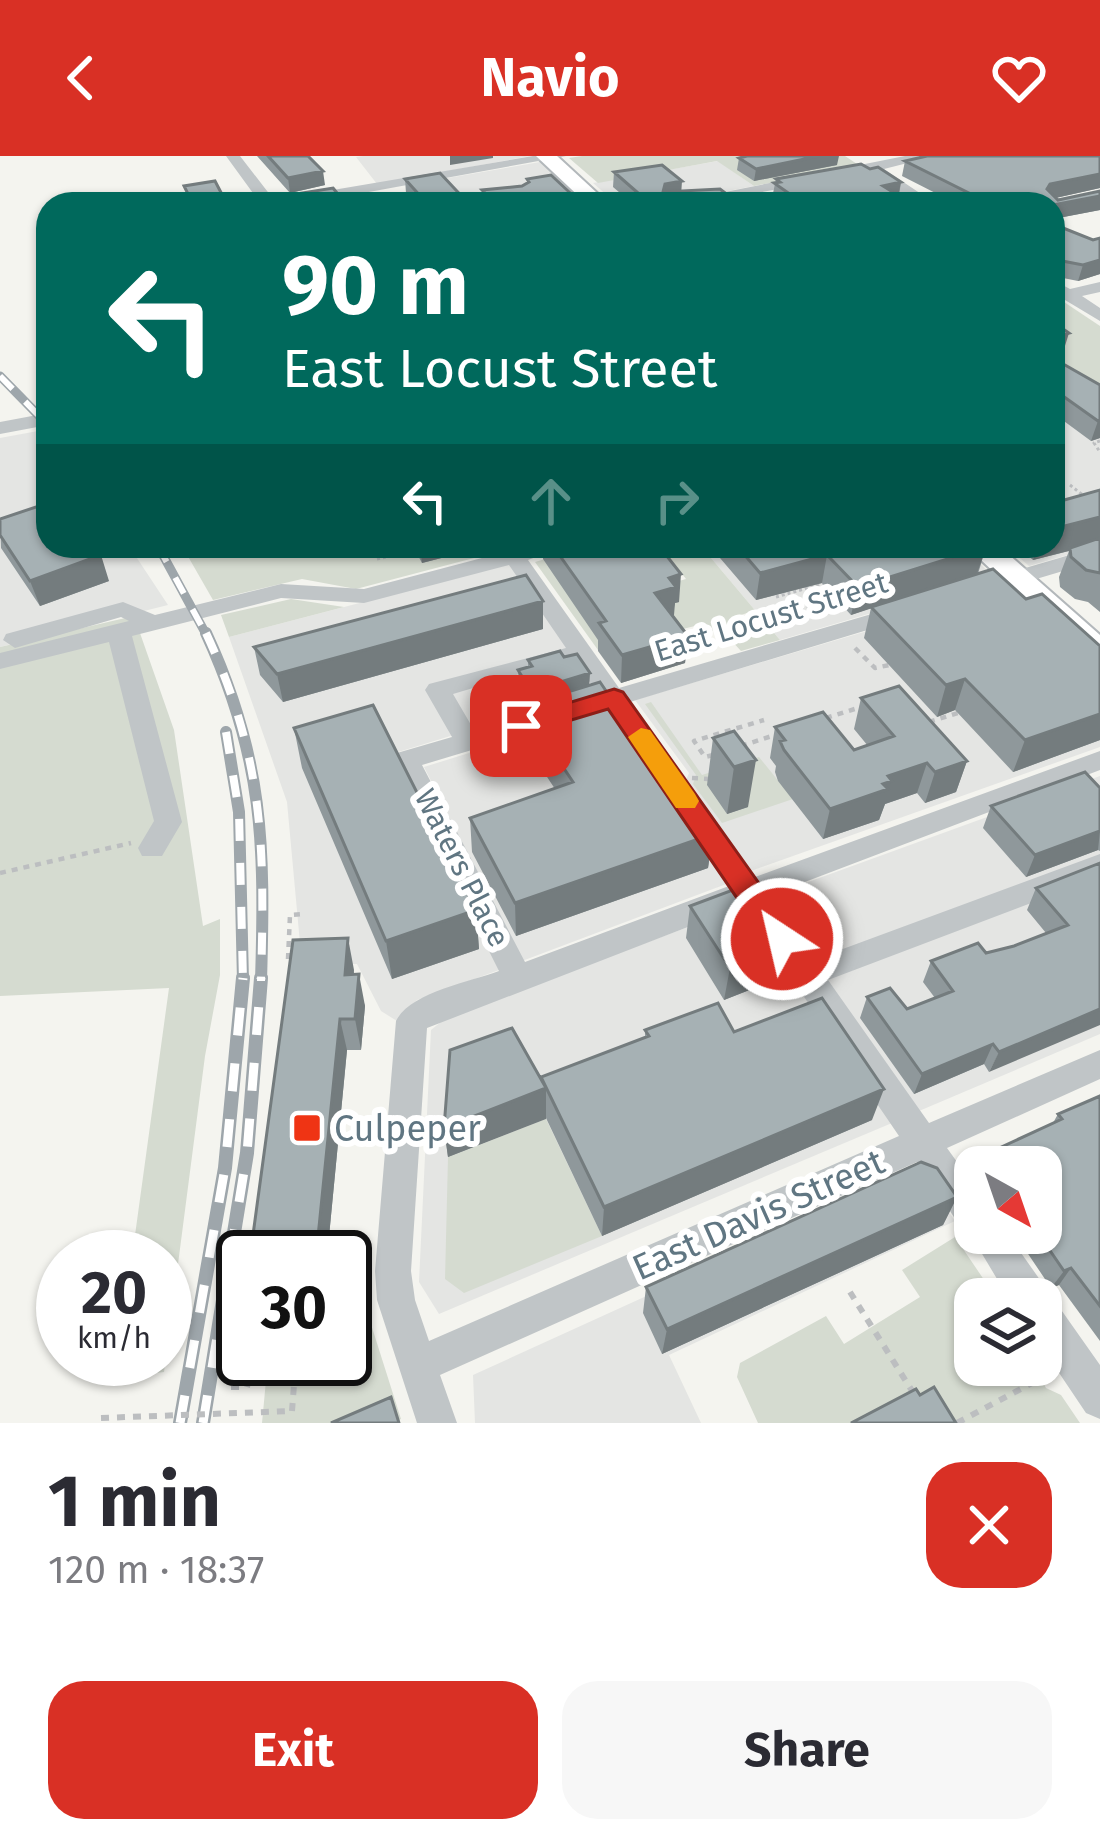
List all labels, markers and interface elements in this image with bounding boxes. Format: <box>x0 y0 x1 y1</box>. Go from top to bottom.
icon: back <box>48 45 114 111</box>
icon: heart <box>986 45 1052 111</box>
text: Navio <box>480 46 620 110</box>
text: 90 m <box>282 235 469 336</box>
icon: left <box>84 240 240 396</box>
text: East Locust Street <box>282 337 717 401</box>
icon: left <box>392 468 458 534</box>
icon: ahead <box>518 468 584 534</box>
icon: right <box>644 468 710 534</box>
street label: East Locust Street <box>650 564 892 670</box>
pin <box>470 675 572 777</box>
icon: arrive <box>488 693 554 759</box>
street label: Waters Place <box>407 783 517 953</box>
position arrow <box>719 876 845 1002</box>
place label: Culpeper <box>334 1107 481 1151</box>
marker: Culpeper <box>291 1112 323 1144</box>
street label: East Davis Street <box>626 1140 891 1290</box>
north arrow <box>954 1146 1062 1254</box>
map controls <box>954 1146 1062 1386</box>
speed limit sign: 30 <box>216 1230 372 1386</box>
text: 20 <box>81 1257 147 1329</box>
button: layers <box>954 1278 1062 1386</box>
text: km/h <box>77 1320 151 1356</box>
text: 1 min <box>48 1459 221 1545</box>
button: close <box>926 1462 1052 1588</box>
text: 120 m · 18:37 <box>48 1547 264 1593</box>
button: Exit <box>48 1681 538 1819</box>
button: Share <box>562 1681 1052 1819</box>

